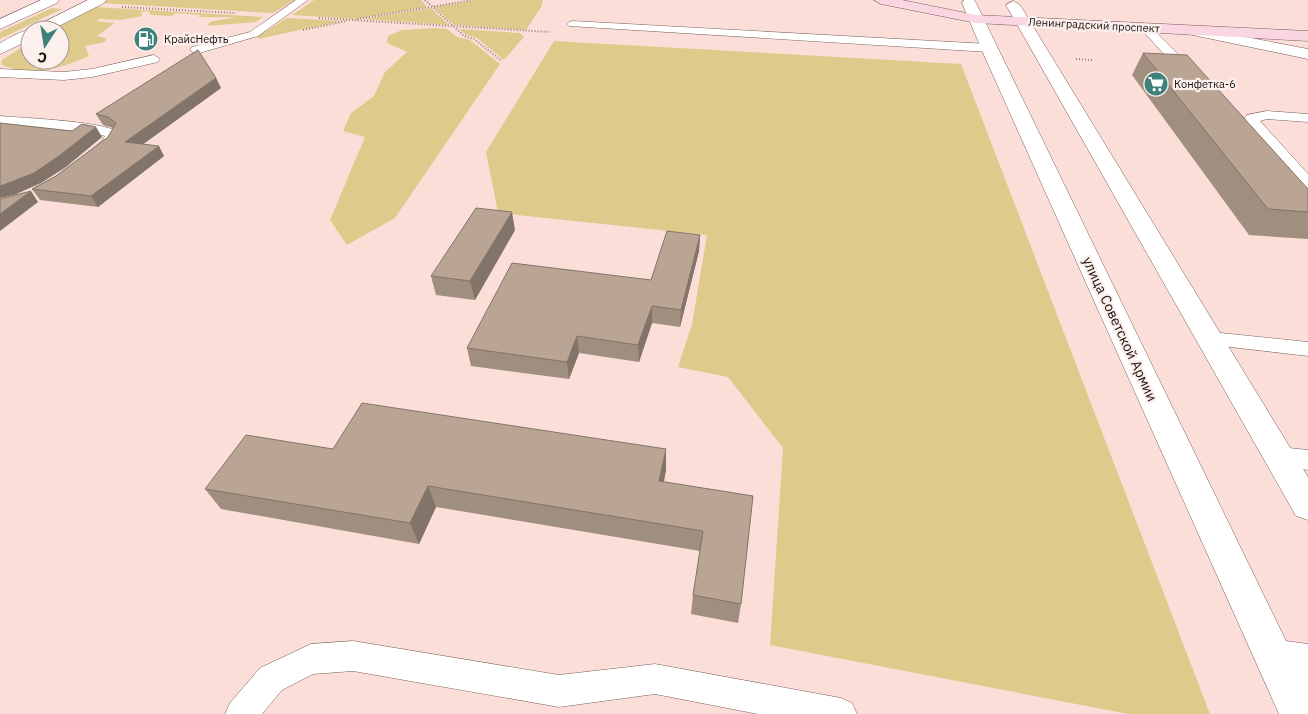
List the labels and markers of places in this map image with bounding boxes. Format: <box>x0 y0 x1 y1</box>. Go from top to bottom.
fuel station icon: КрайсНефть <box>133 26 159 52</box>
place label: КрайсНефть <box>164 32 229 46</box>
supermarket icon: Конфетка-6 <box>1143 71 1169 97</box>
place label: Конфетка-6 <box>1174 77 1236 91</box>

